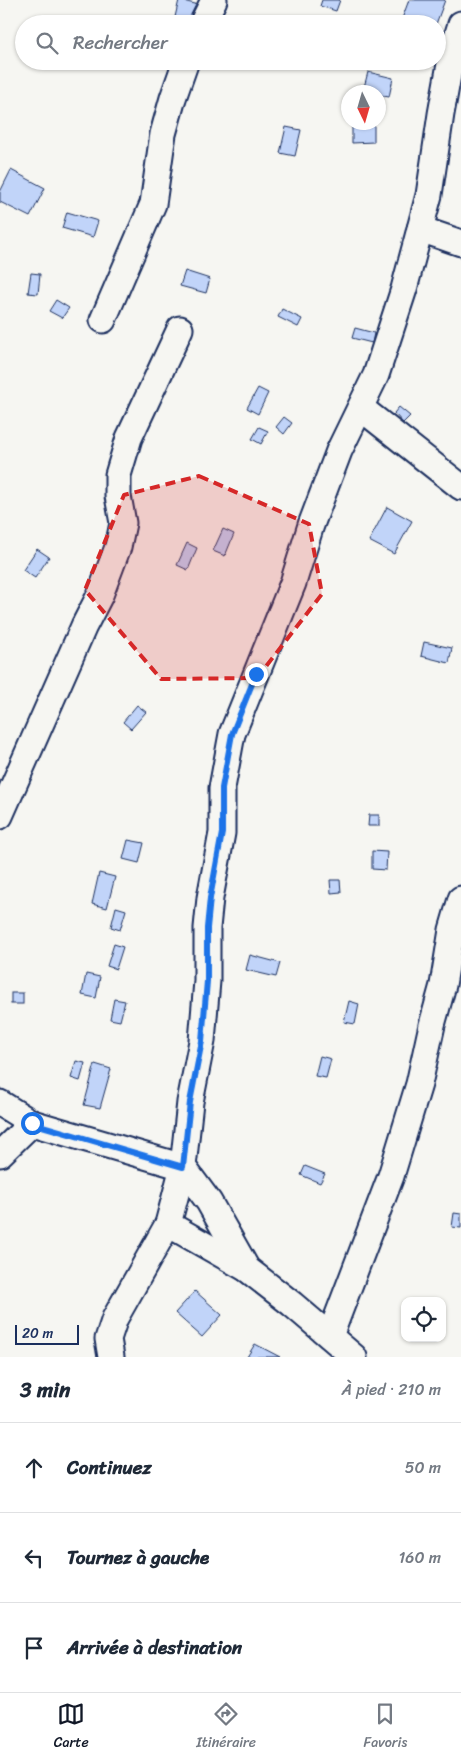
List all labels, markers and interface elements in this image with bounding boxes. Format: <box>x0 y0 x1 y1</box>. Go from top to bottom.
search box <box>15 15 446 70</box>
text: Rechercher <box>73 26 168 59</box>
icon: search <box>33 29 61 57</box>
north arrow <box>341 85 386 130</box>
route end <box>245 663 268 686</box>
route start <box>21 1112 44 1135</box>
map controls <box>401 1297 446 1342</box>
button: locate <box>401 1297 446 1342</box>
text: 20 m <box>22 1321 53 1346</box>
scale bar <box>15 1322 79 1345</box>
text: 3 min <box>20 1371 70 1409</box>
text: À pied · 210 m <box>342 1375 441 1404</box>
text: Continuez <box>67 1451 152 1484</box>
text: 50 m <box>405 1453 441 1482</box>
icon: ahead <box>20 1454 48 1482</box>
text: Tournez à gauche <box>67 1541 209 1574</box>
text: 160 m <box>398 1543 441 1572</box>
icon: left <box>20 1544 48 1572</box>
text: Arrivée à destination <box>67 1631 242 1664</box>
icon: arrive <box>20 1634 48 1662</box>
tab: Carte <box>54 1700 89 1755</box>
tab: Itinéraire <box>196 1700 256 1755</box>
tab: Favoris <box>364 1700 407 1755</box>

